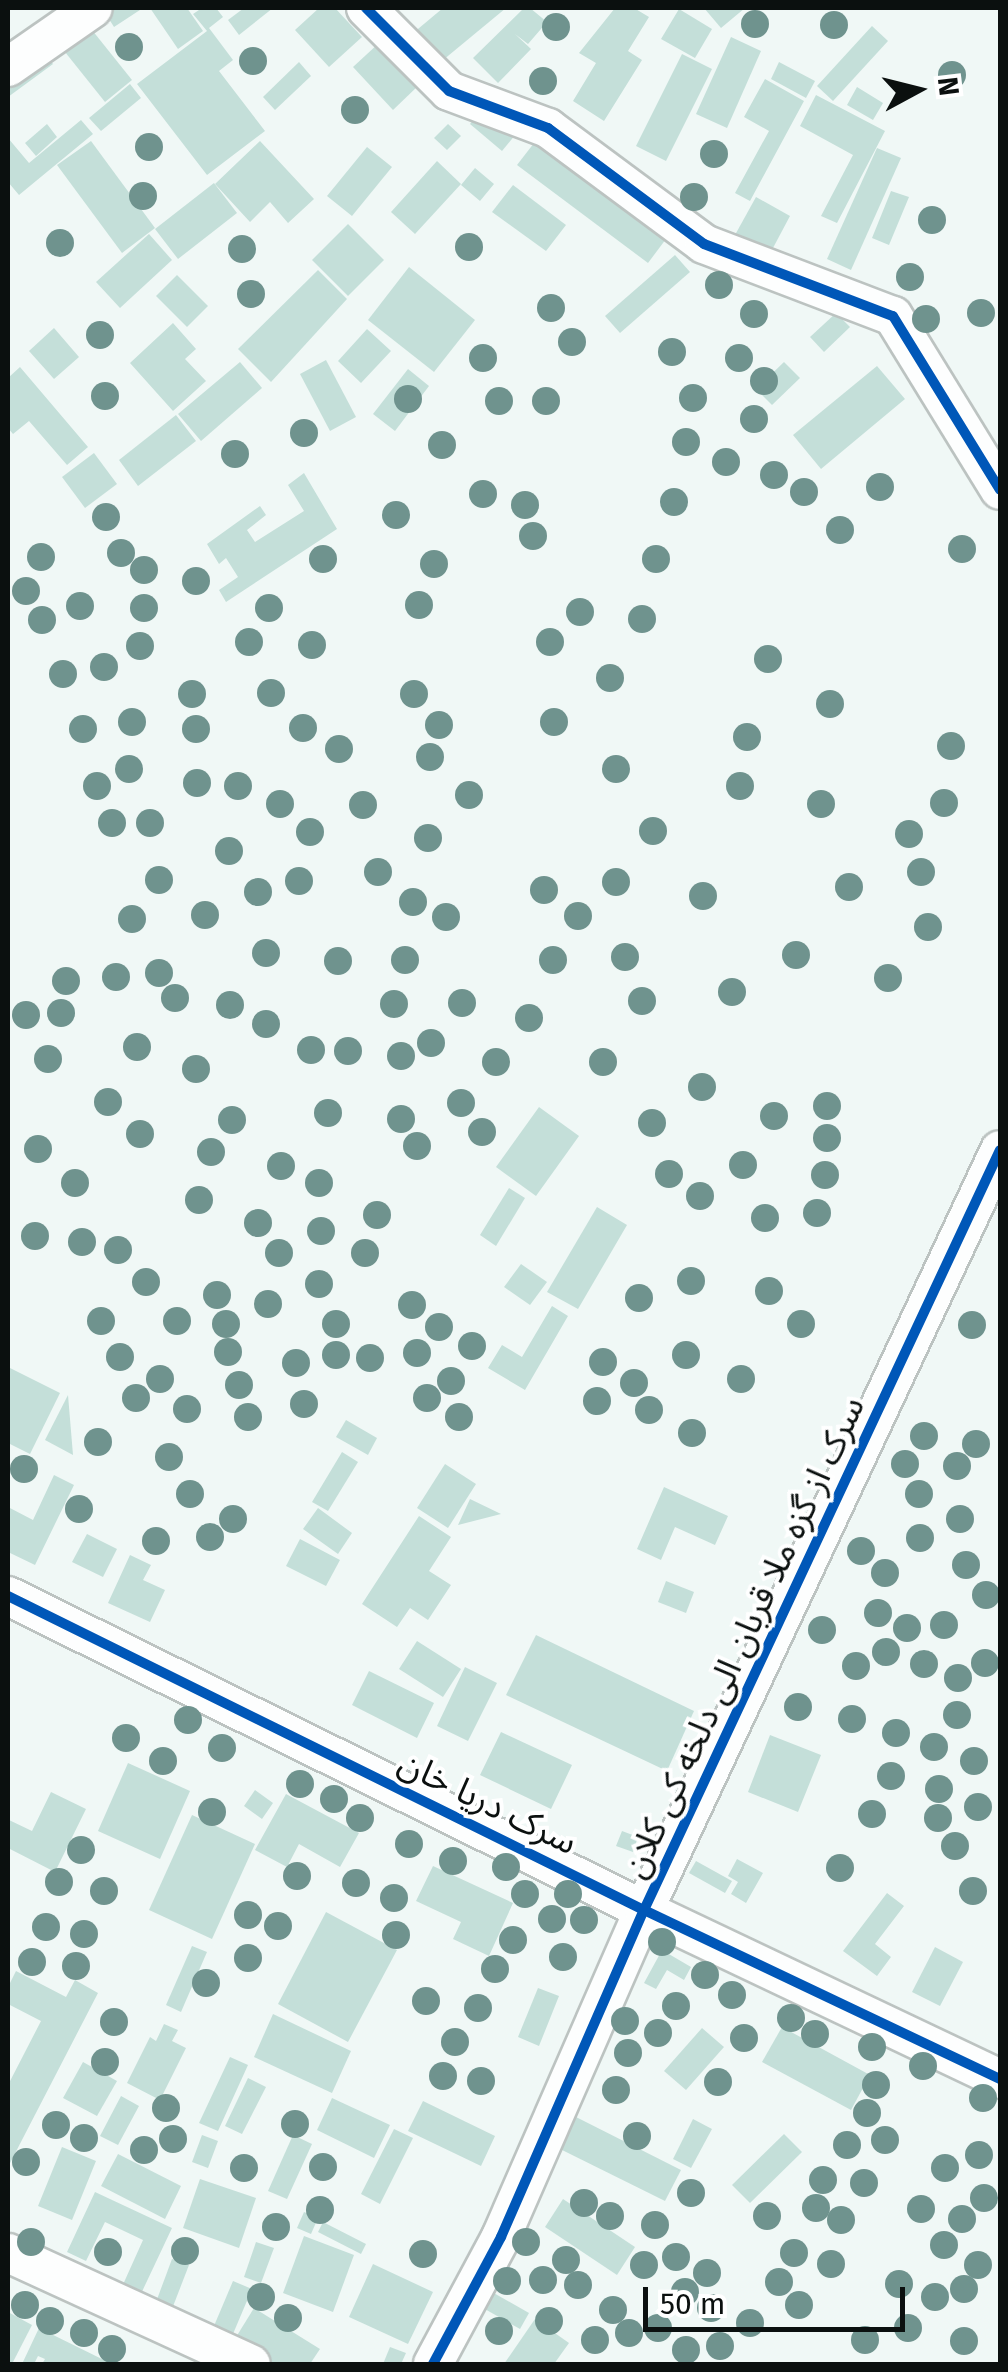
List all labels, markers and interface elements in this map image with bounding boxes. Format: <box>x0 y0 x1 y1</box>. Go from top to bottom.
north arrow <box>868 40 968 140</box>
text: N <box>931 75 966 98</box>
street label: سرک از گزه ملا قربان الی دلخه کی کلان <box>613 1390 873 1884</box>
street label: سرک دریا خان <box>392 1741 584 1863</box>
scale bar <box>648 2267 910 2329</box>
text: 50 m <box>660 2286 725 2322</box>

